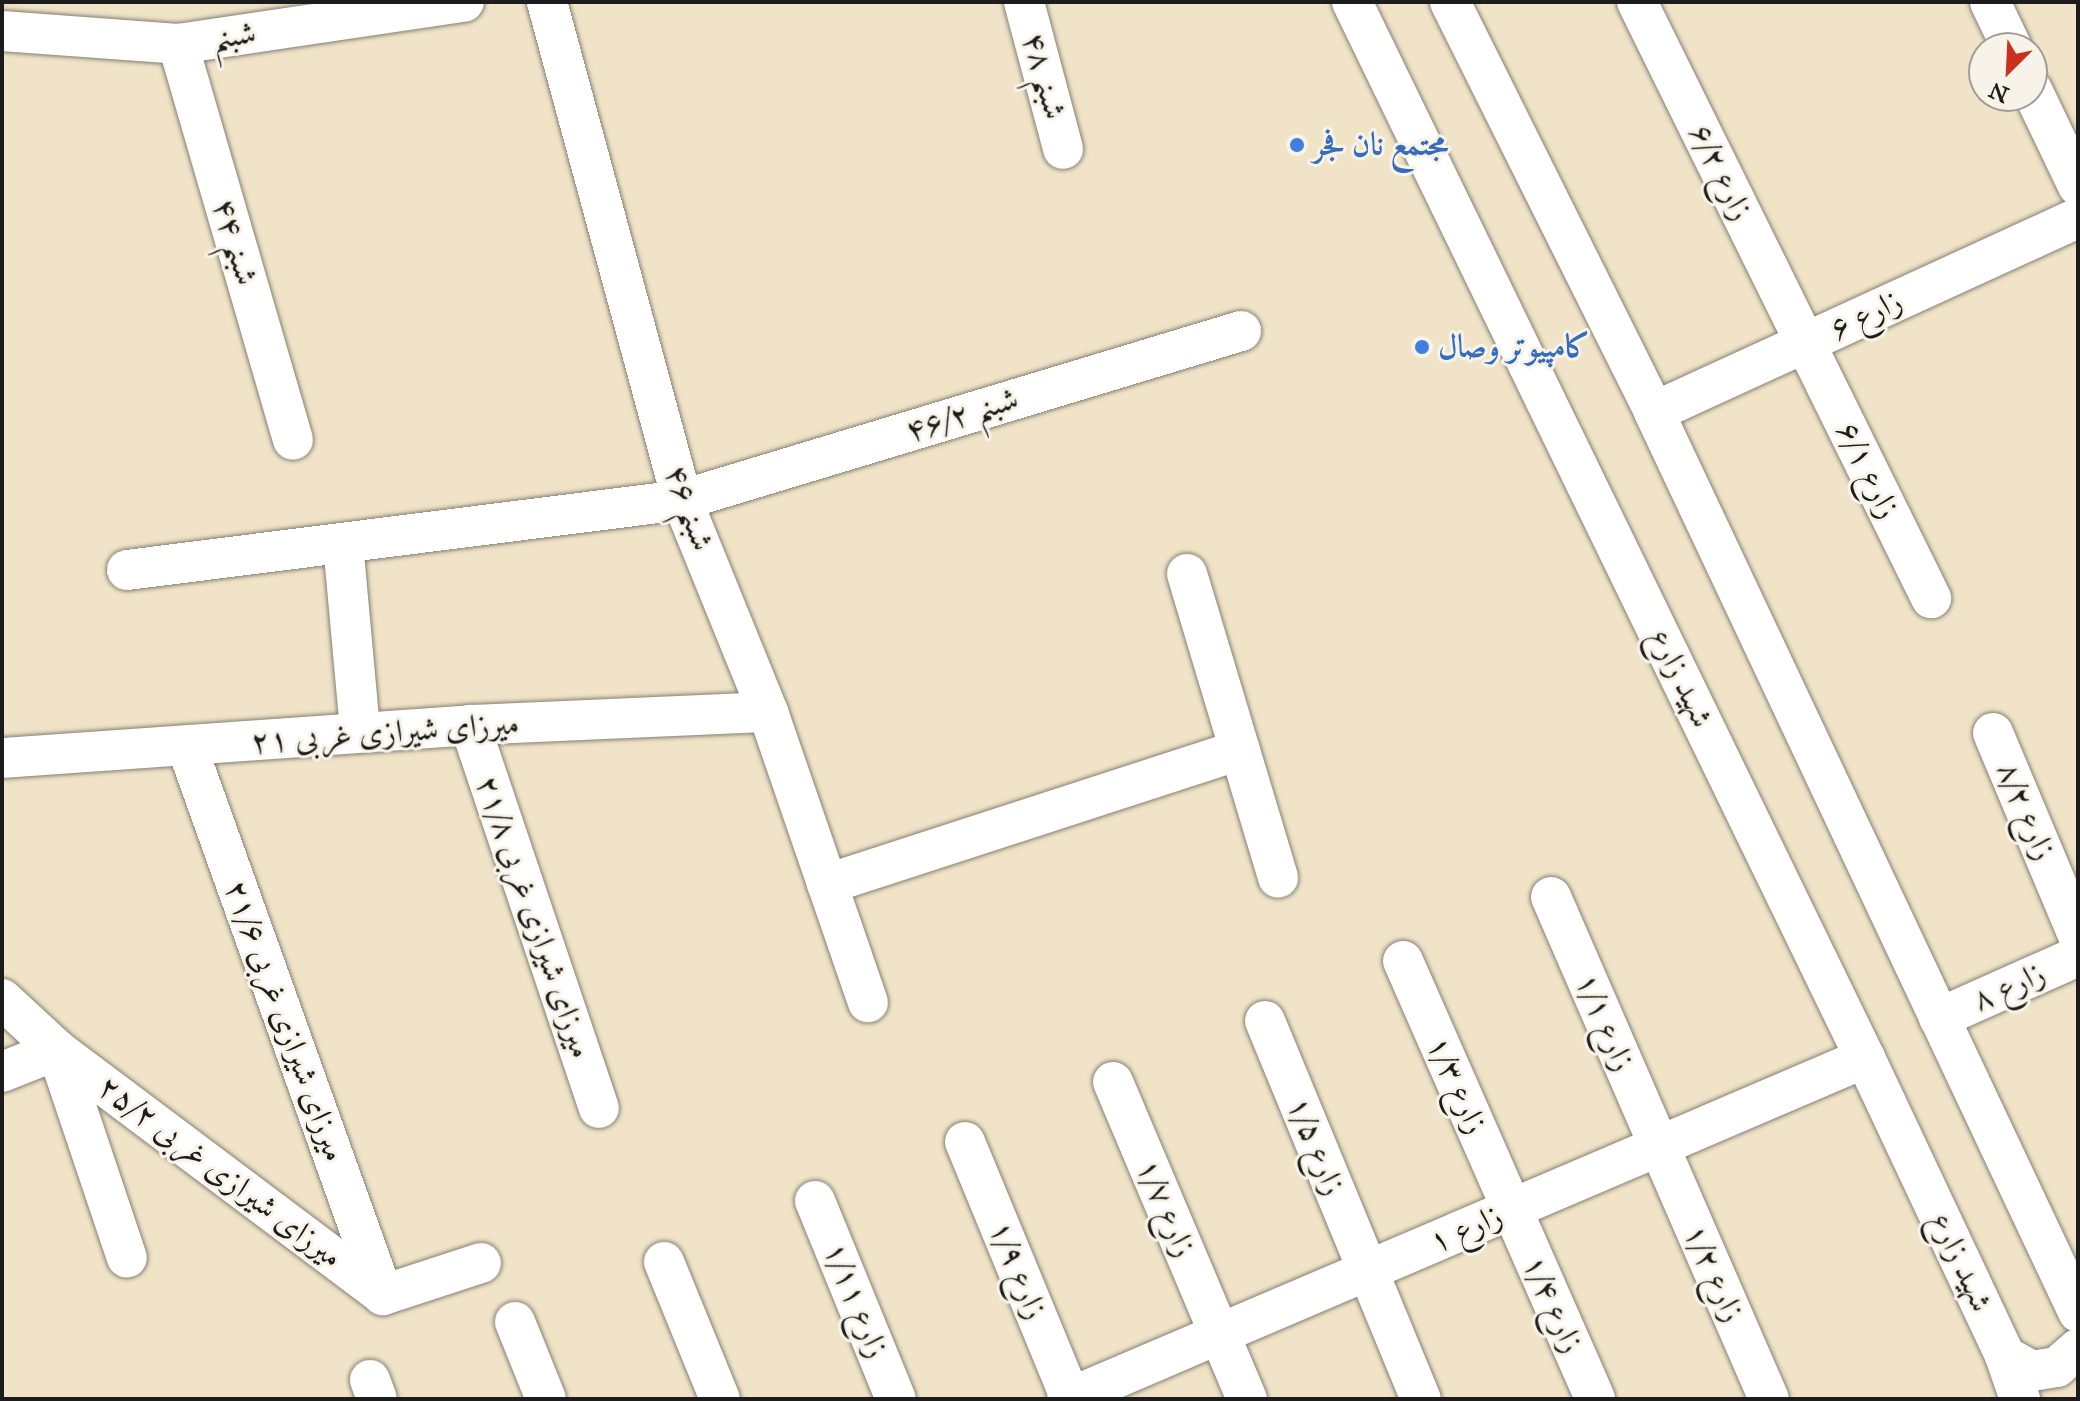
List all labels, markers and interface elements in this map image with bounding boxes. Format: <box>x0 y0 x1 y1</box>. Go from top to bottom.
street label: شبنم <box>210 14 258 58</box>
street label: ۴۸ شبنم <box>1014 28 1074 124</box>
north arrow <box>1968 32 2048 112</box>
text: N <box>1985 76 2013 109</box>
street label: ۶/۲ زارع <box>1681 117 1761 227</box>
place label: مجتمع نان فجر <box>1313 126 1448 164</box>
marker: مجتمع نان فجر <box>1288 136 1306 154</box>
street label: شبنم ۴۴ <box>204 194 266 290</box>
street label: ۶ زارع <box>1824 282 1908 348</box>
place label: کامپیوتر وصال <box>1438 328 1590 366</box>
marker: کامپیوتر وصال <box>1413 338 1431 356</box>
street label: ۴۶/۲ شبنم <box>901 380 1023 450</box>
street label: ۶/۱ زارع <box>1828 415 1908 525</box>
street label: ۴۶ شبنم <box>656 460 722 556</box>
street label: شهید زارع <box>1641 622 1721 734</box>
street label: ۲۱ میرزای شیرازی غربی <box>250 704 520 762</box>
street label: ۸/۲ زارع <box>1988 756 2064 866</box>
street label: ۲۱/۸ میرزای شیرازی غربی <box>468 771 600 1063</box>
street label: ۲۱/۶ میرزای شیرازی غربی <box>216 875 354 1167</box>
street label: ۸ زارع <box>1967 954 2051 1020</box>
street label: ۱/۱ زارع <box>1567 967 1643 1077</box>
street label: ۱/۳ زارع <box>1419 1030 1495 1140</box>
street label: ۲۵/۲ میرزای شیرازی غربی <box>90 1068 350 1276</box>
street label: ۱/۵ زارع <box>1279 1091 1353 1201</box>
street label: ۱/۷ زارع <box>1128 1153 1204 1263</box>
street label: ۱ زارع <box>1424 1197 1508 1261</box>
street label: شهید زارع <box>1921 1206 2001 1318</box>
street label: ۱/۹ زارع <box>981 1215 1055 1325</box>
street label: ۱/۲ زارع <box>1676 1218 1752 1328</box>
street label: ۱/۱۱ زارع <box>815 1237 897 1363</box>
street label: ۱/۴ زارع <box>1515 1249 1591 1359</box>

